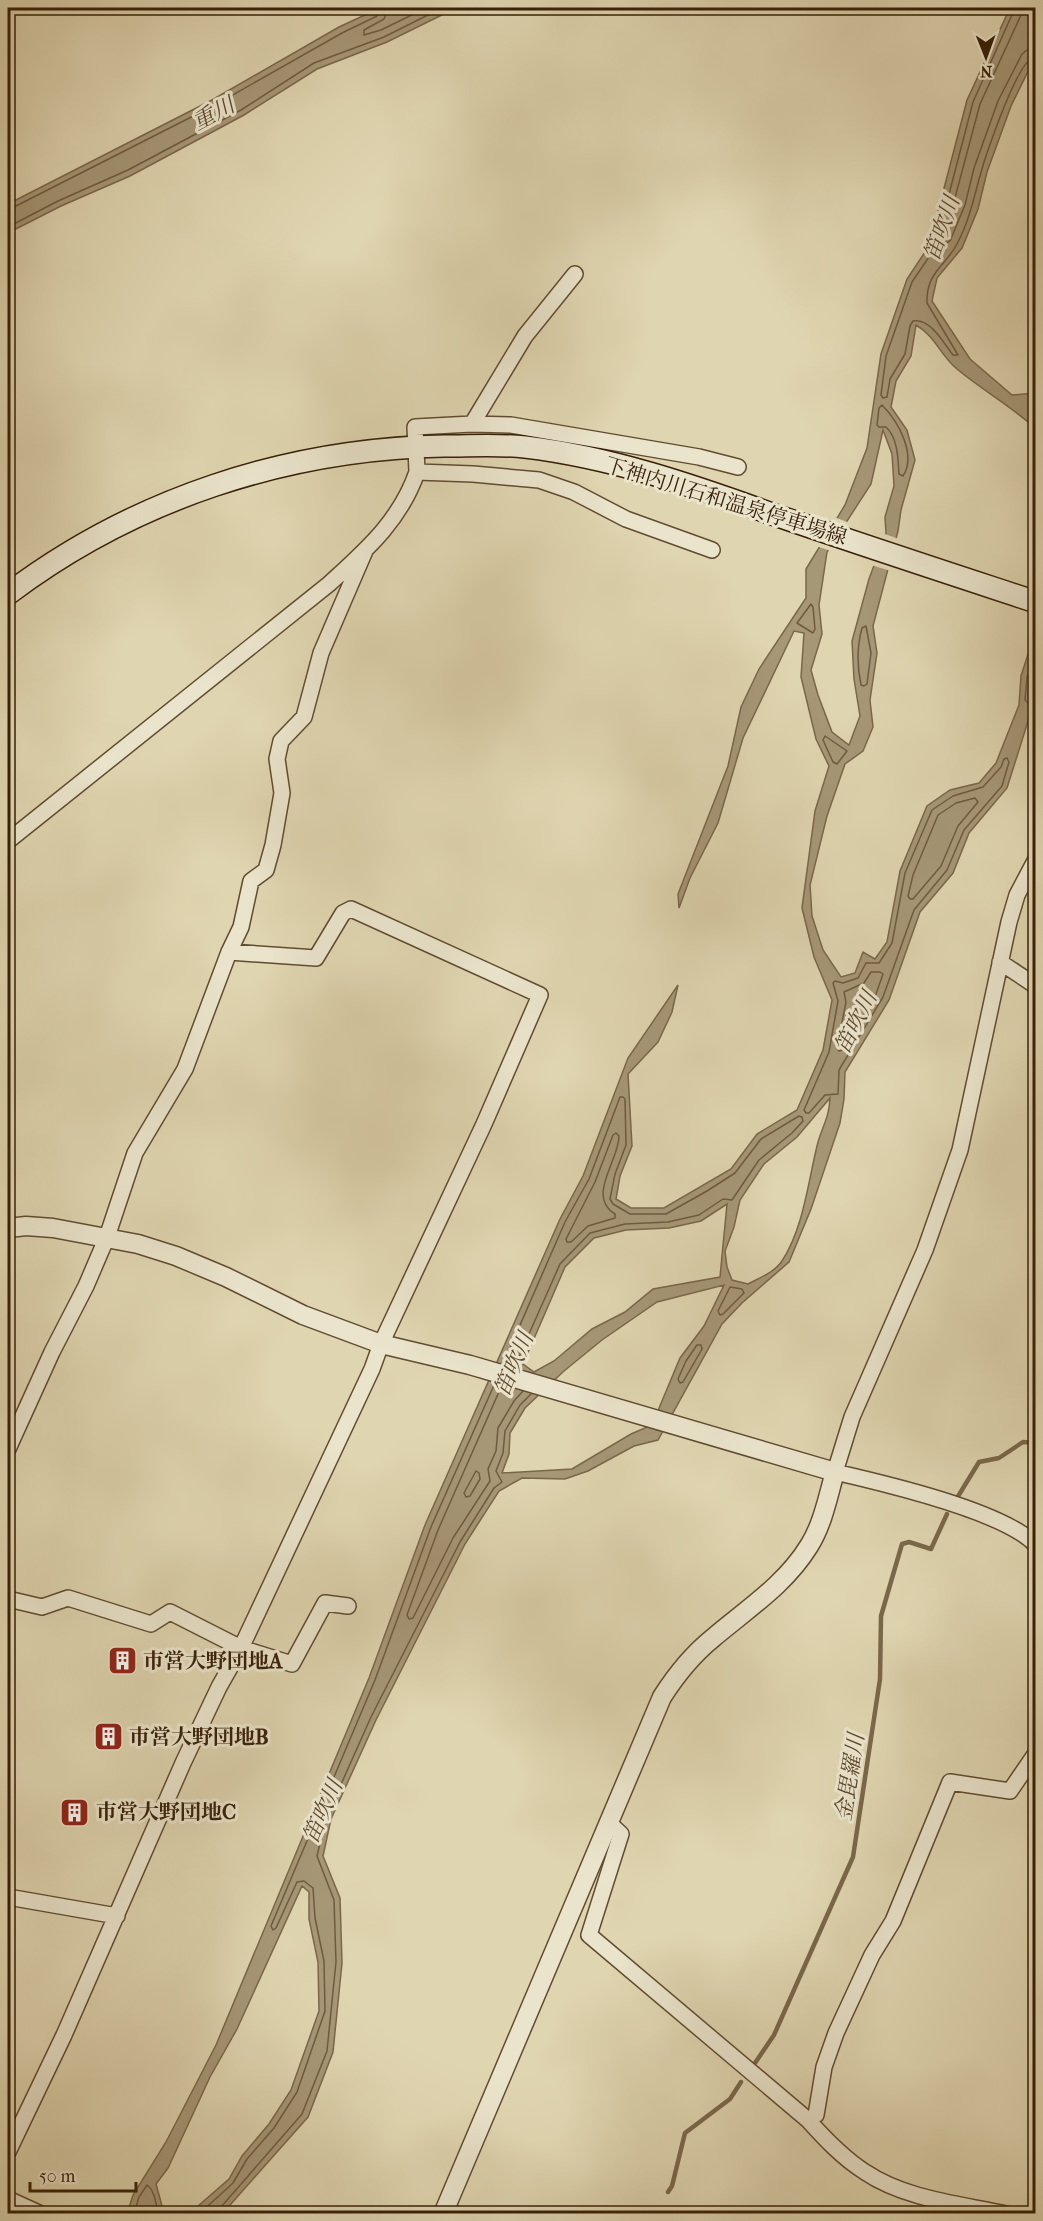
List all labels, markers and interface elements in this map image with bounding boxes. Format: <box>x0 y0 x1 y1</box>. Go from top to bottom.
north arrow <box>956 27 1016 87</box>
text: N <box>979 62 992 81</box>
water label: 重川 <box>188 91 241 136</box>
water label: 笛吹川 <box>919 191 966 264</box>
street label: 下神内川石和温泉停車場線 <box>602 453 850 549</box>
water label: 笛吹川 <box>829 985 883 1058</box>
water label: 笛吹川 <box>489 1327 540 1400</box>
building icon: 市営大野団地A <box>106 1645 138 1677</box>
place label: 市営大野団地A <box>143 1649 284 1673</box>
building icon: 市営大野団地B <box>92 1721 124 1753</box>
place label: 市営大野団地B <box>129 1725 269 1749</box>
water label: 金毘羅川 <box>830 1730 870 1823</box>
water label: 笛吹川 <box>298 1774 349 1847</box>
building icon: 市営大野団地C <box>59 1796 91 1828</box>
place label: 市営大野団地C <box>96 1800 236 1824</box>
scale bar <box>30 2155 136 2193</box>
text: 50 m <box>39 2166 76 2187</box>

